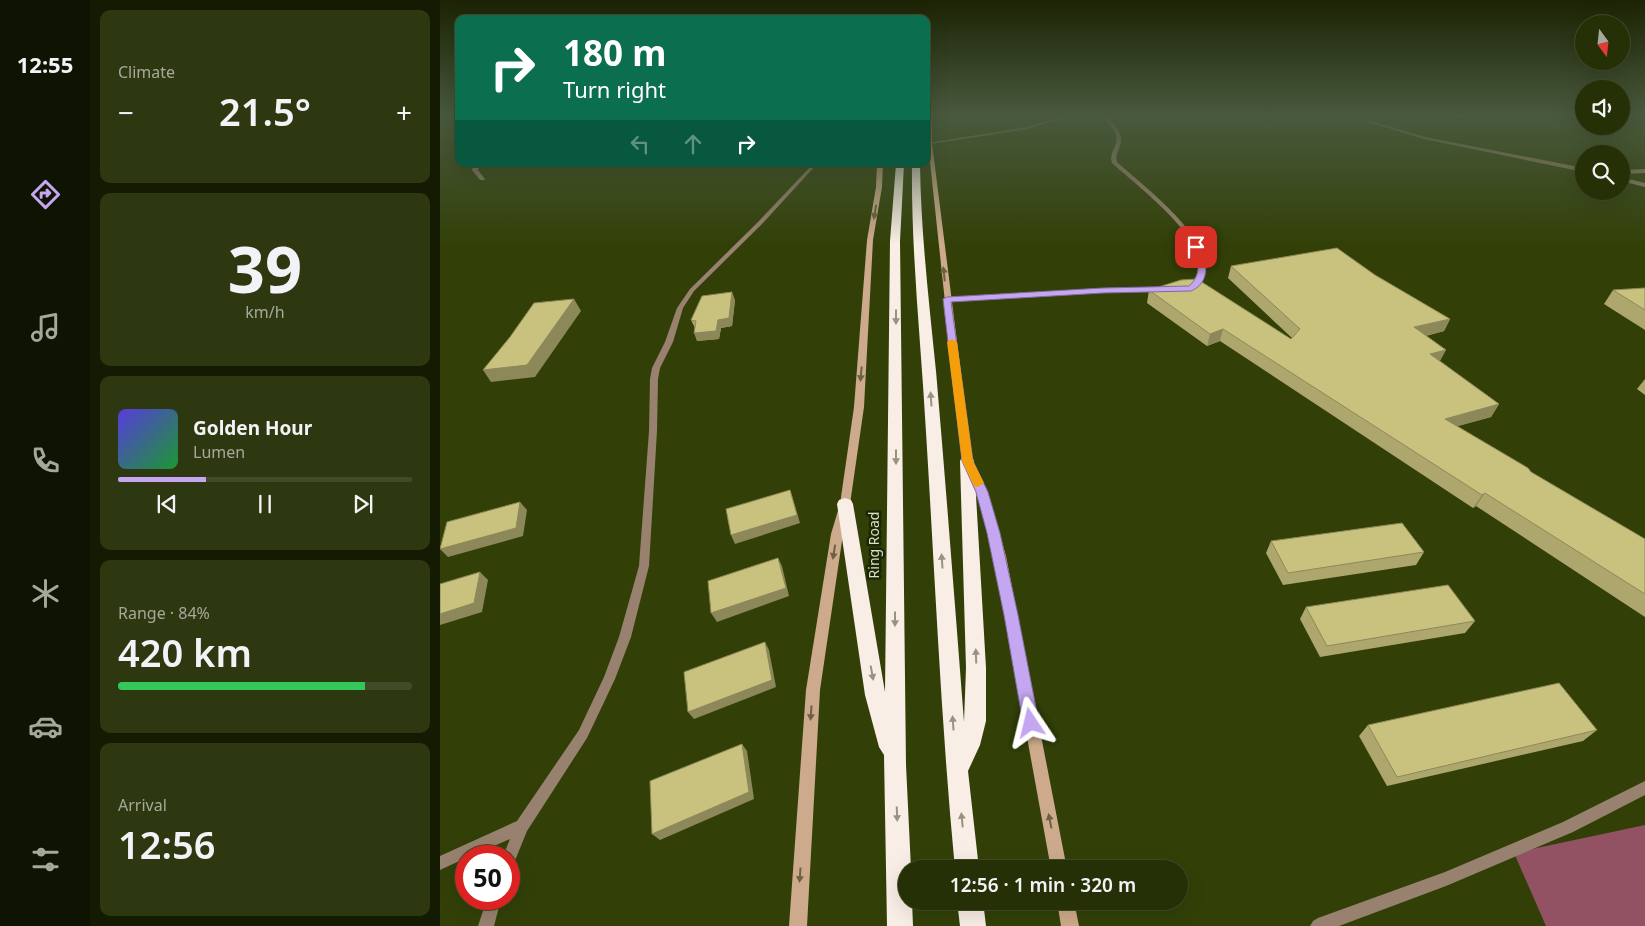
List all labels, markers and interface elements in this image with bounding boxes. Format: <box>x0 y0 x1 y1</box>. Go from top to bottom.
north arrow <box>1575 15 1630 70</box>
map controls <box>1575 15 1630 200</box>
text: 180 m <box>563 29 666 76</box>
icon: right <box>480 35 545 100</box>
text: 12:55 <box>17 49 73 79</box>
text: Climate <box>118 61 175 83</box>
text: Turn right <box>563 74 666 104</box>
button: sound <box>1575 80 1630 135</box>
text: 21.5° <box>219 85 311 137</box>
text: − <box>118 93 134 131</box>
text: + <box>396 93 412 131</box>
icon: left <box>626 130 654 158</box>
icon: ahead <box>679 130 707 158</box>
icon: right <box>732 130 760 158</box>
button: search <box>1575 145 1630 200</box>
icon: directions <box>28 177 63 212</box>
one-way arrow <box>871 205 879 221</box>
text: 39 <box>228 224 302 312</box>
pin <box>1175 226 1217 268</box>
icon: arrive <box>1182 233 1210 261</box>
one-way arrow <box>940 266 948 282</box>
text: km/h <box>245 301 285 323</box>
icon: music <box>28 310 63 345</box>
one-way arrow <box>892 310 900 326</box>
one-way arrow <box>857 366 865 382</box>
one-way arrow <box>926 390 934 406</box>
text: Golden Hour <box>193 415 312 441</box>
text: Lumen <box>193 441 245 463</box>
icon: phone <box>28 443 63 478</box>
one-way arrow <box>892 449 900 465</box>
icon: previous <box>153 490 181 518</box>
icon: pause <box>251 490 279 518</box>
icon: next <box>349 490 377 518</box>
street label: Ring Road <box>864 512 883 578</box>
one-way arrow <box>830 544 838 560</box>
one-way arrow <box>938 552 946 568</box>
icon: climate <box>28 576 63 611</box>
text: Range · 84% <box>118 602 210 624</box>
one-way arrow <box>891 612 899 628</box>
text: 420 km <box>118 626 252 678</box>
one-way arrow <box>971 648 979 664</box>
one-way arrow <box>868 666 876 682</box>
position arrow <box>1004 696 1056 748</box>
one-way arrow <box>807 705 815 721</box>
icon: car <box>28 709 63 744</box>
one-way arrow <box>949 715 957 731</box>
text: Arrival <box>118 794 167 816</box>
one-way arrow <box>893 806 901 822</box>
one-way arrow <box>958 812 966 828</box>
one-way arrow <box>1045 812 1053 828</box>
text: 12:56 <box>118 818 215 870</box>
icon: filters <box>28 842 63 877</box>
speed limit sign: 50 <box>455 845 520 910</box>
one-way arrow <box>796 867 804 883</box>
text: 12:56 · 1 min · 320 m <box>950 872 1136 898</box>

